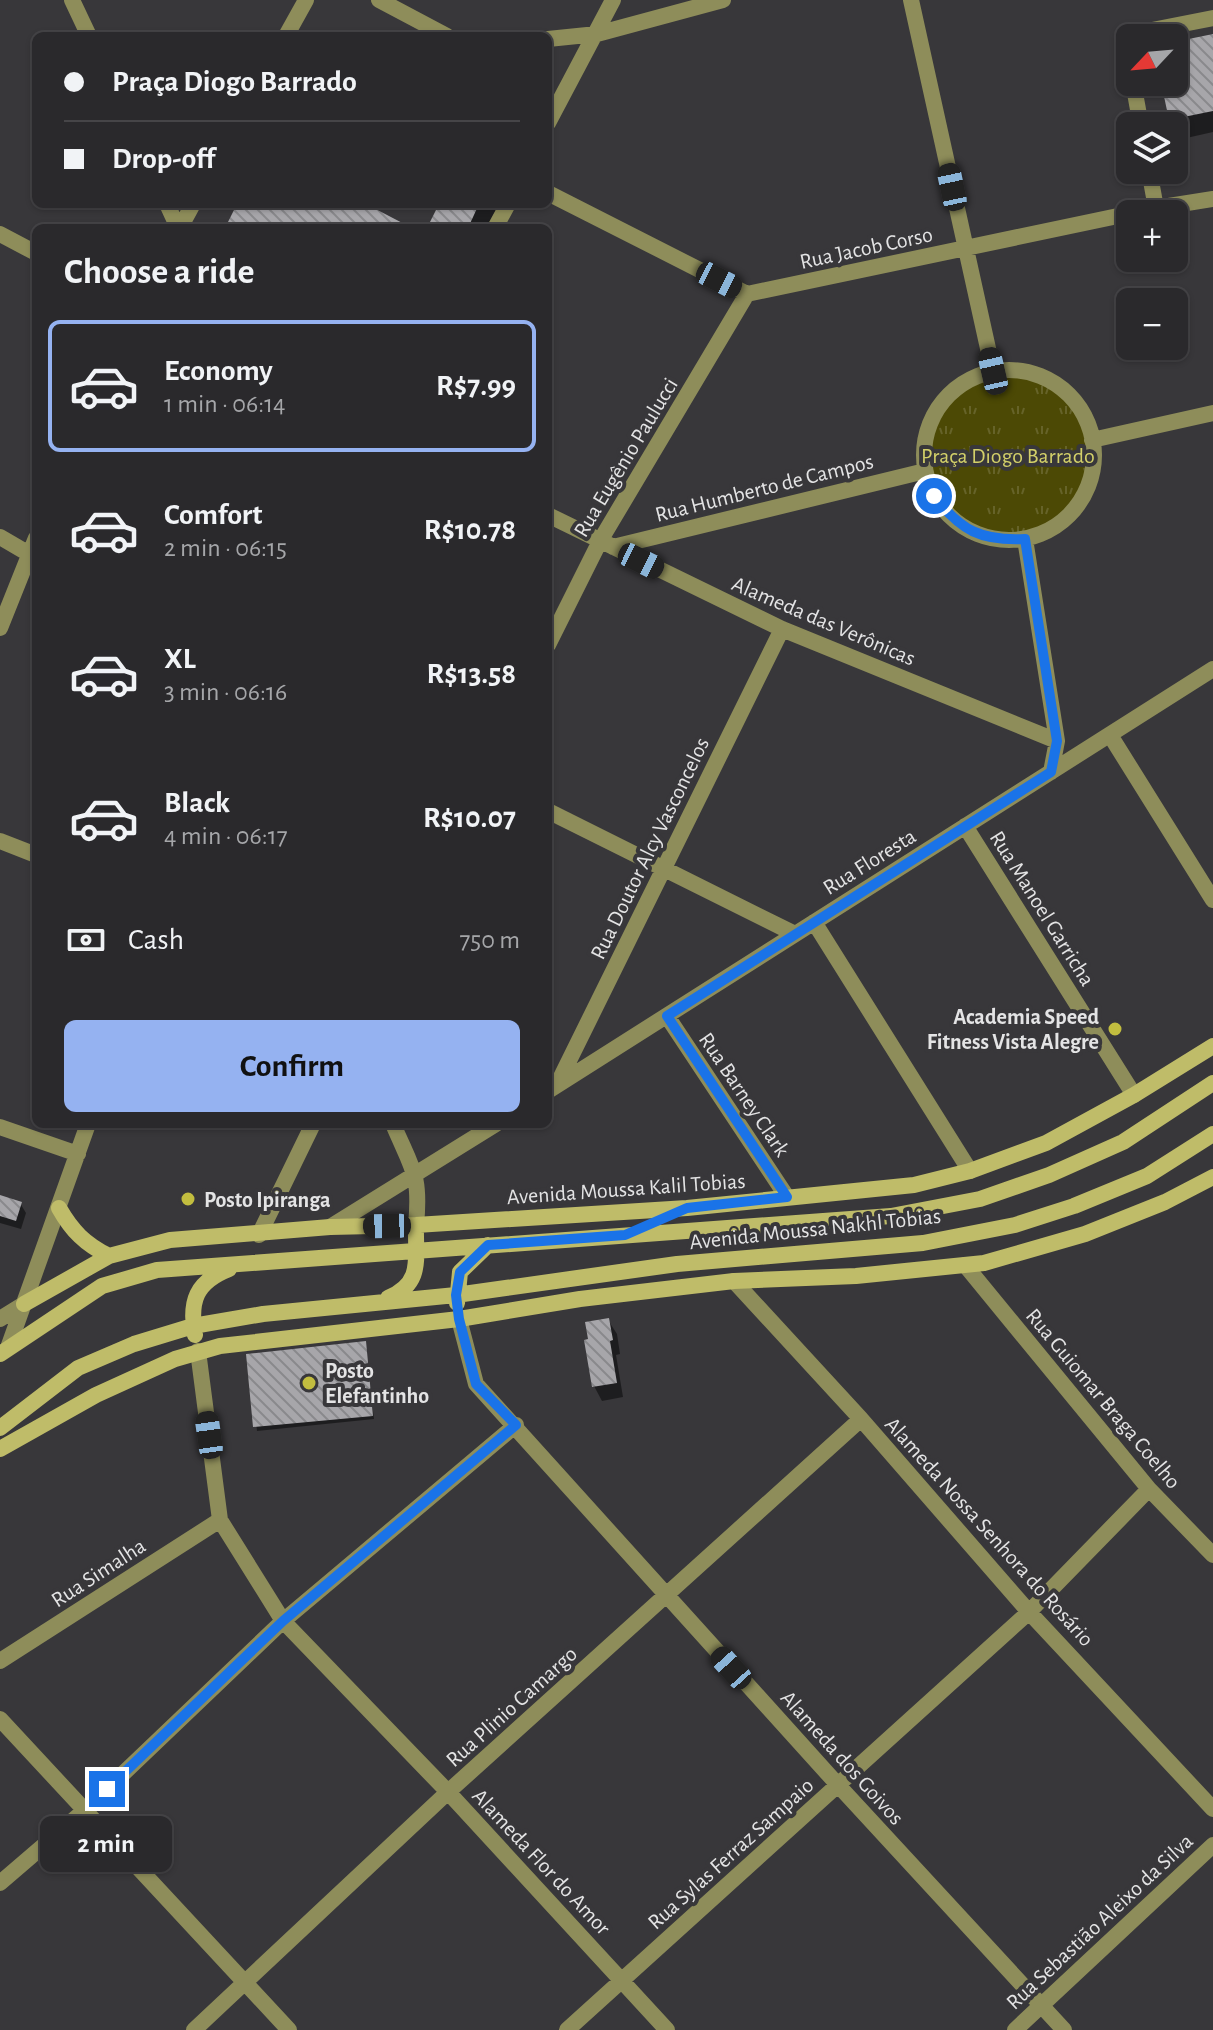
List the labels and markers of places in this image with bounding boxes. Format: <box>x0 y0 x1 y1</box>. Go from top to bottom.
place label: Academia Speed Fitness Vista Alegre <box>927 1006 1099 1053</box>
marker: Academia Speed Fitness Vista Alegre <box>1106 1020 1124 1038</box>
place label: Posto Ipiranga <box>204 1189 331 1211</box>
marker: Posto Ipiranga <box>179 1190 197 1208</box>
place label: Posto Elefantinho <box>325 1360 429 1407</box>
marker: Posto Elefantinho <box>300 1374 318 1392</box>

